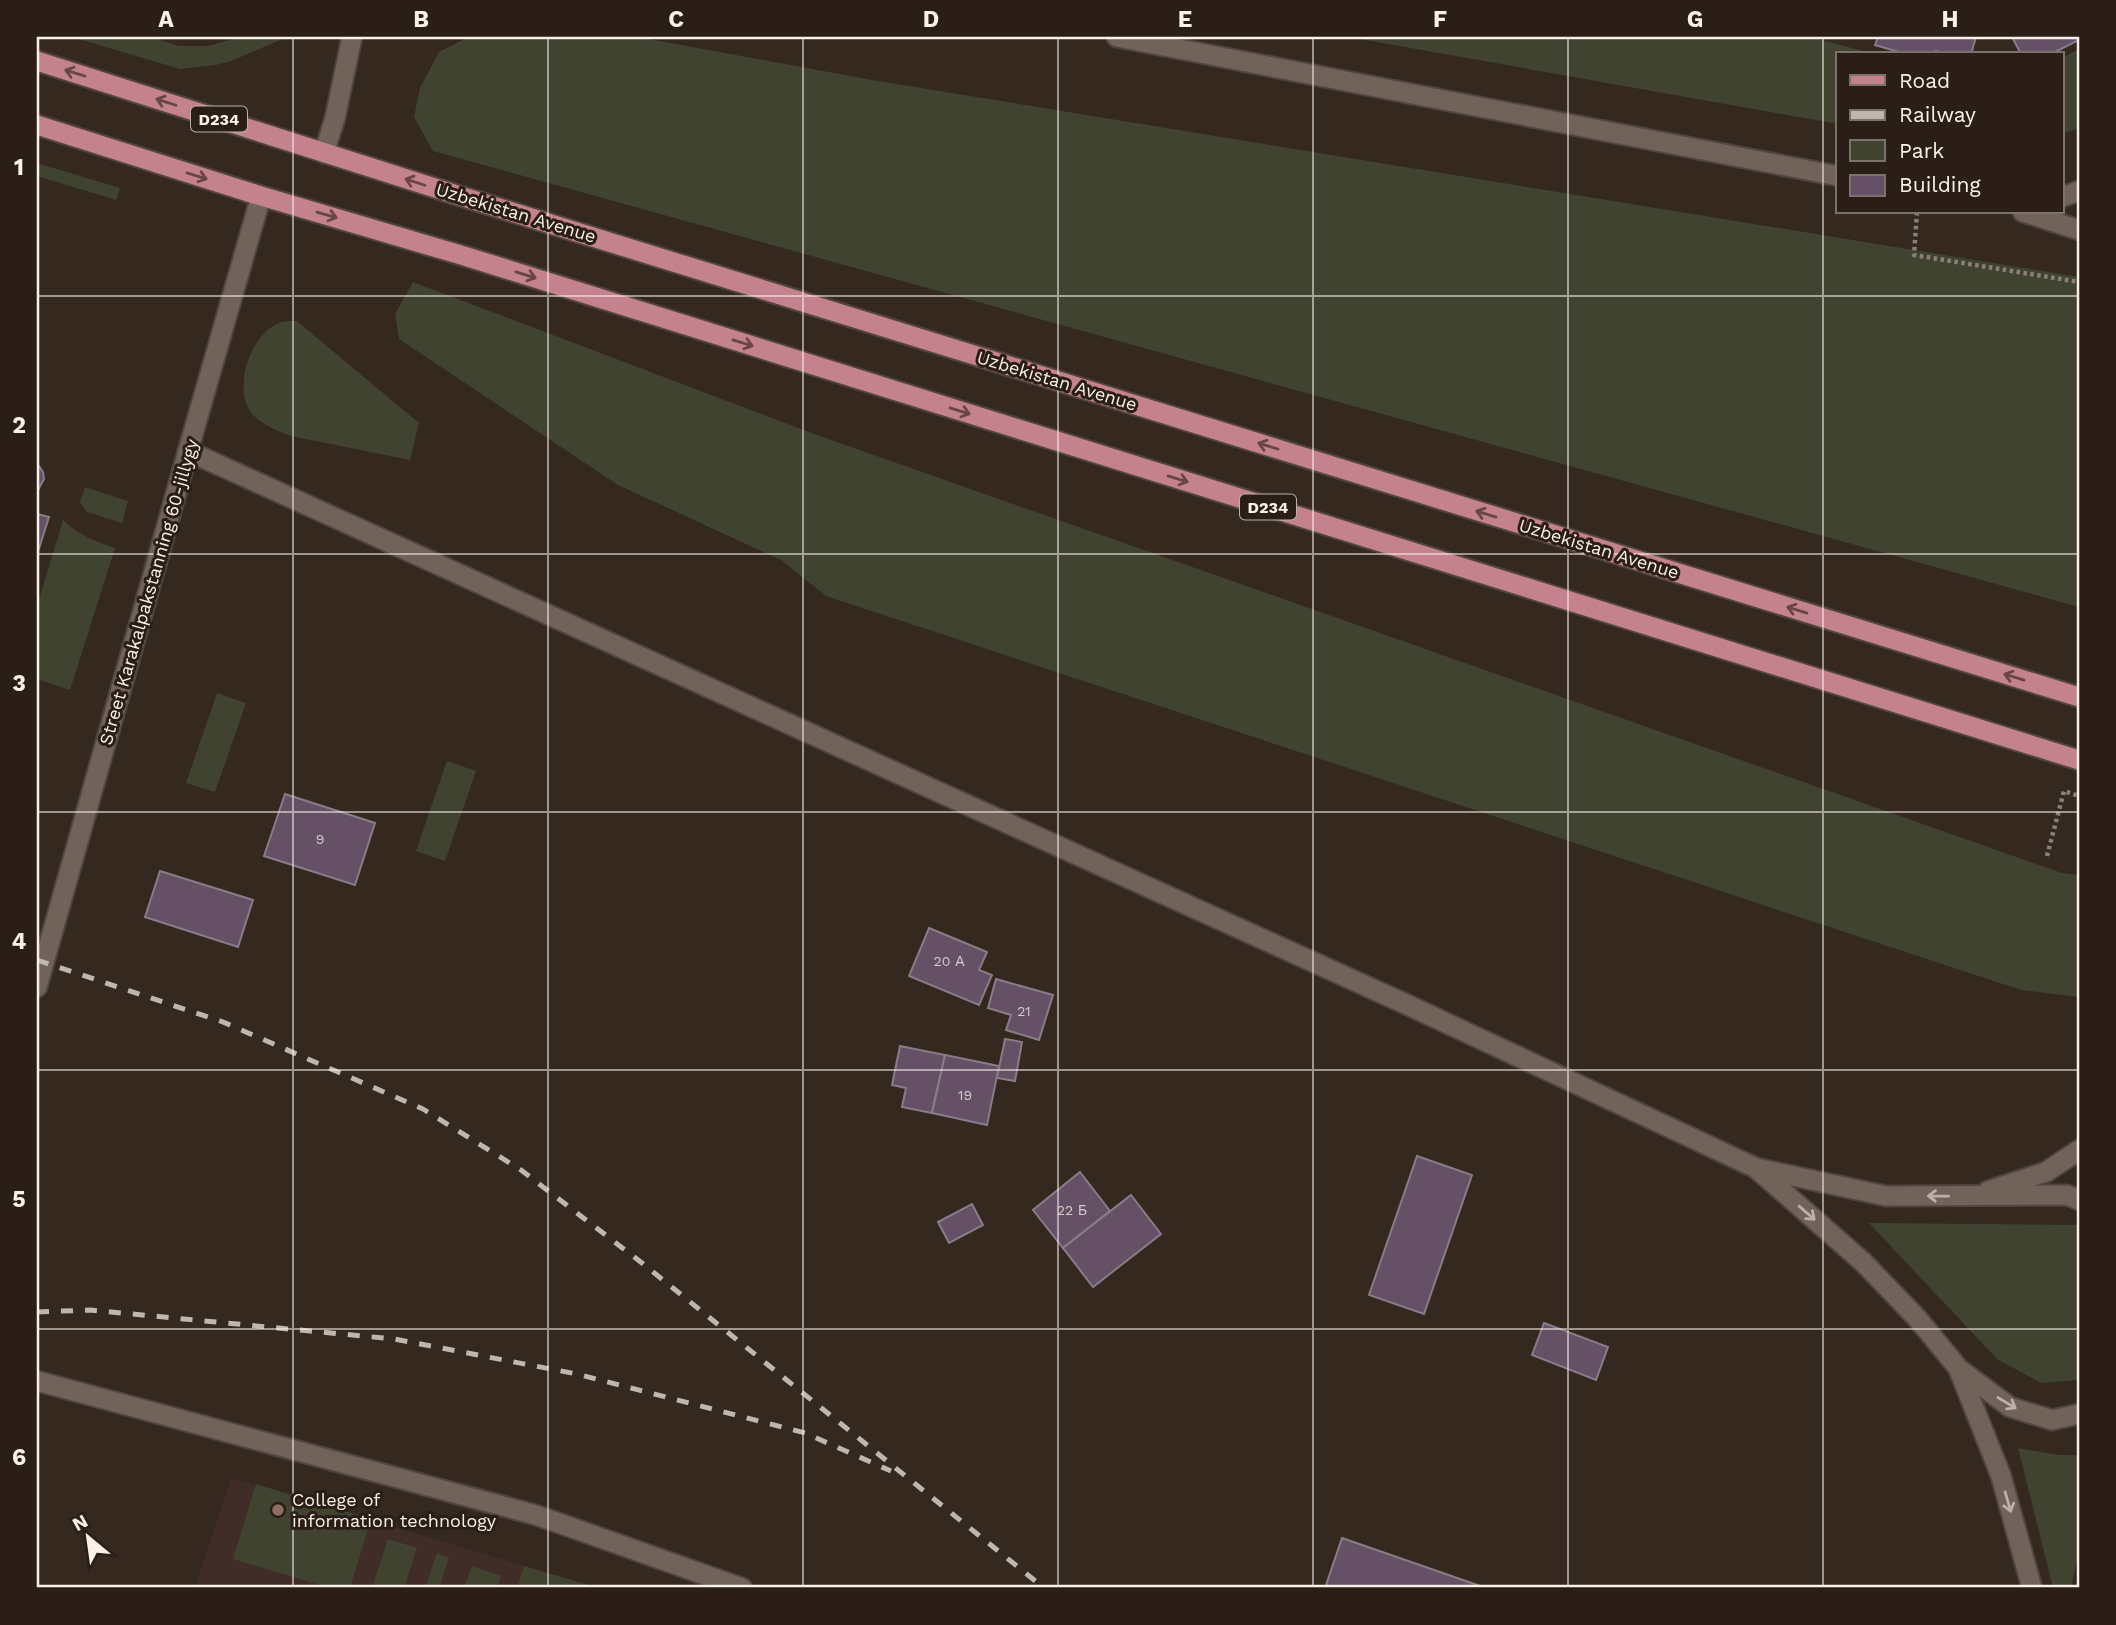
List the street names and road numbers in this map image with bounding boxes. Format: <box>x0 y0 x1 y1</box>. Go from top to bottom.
road number: D234 <box>191 106 247 132</box>
street label: Uzbekistan Avenue <box>434 178 599 247</box>
street label: Uzbekistan Avenue <box>975 346 1140 415</box>
street label: Street Karakalpakstanning 60-jillygy <box>95 436 203 747</box>
road number: D234 <box>1240 494 1296 520</box>
street label: Uzbekistan Avenue <box>1517 514 1682 583</box>

